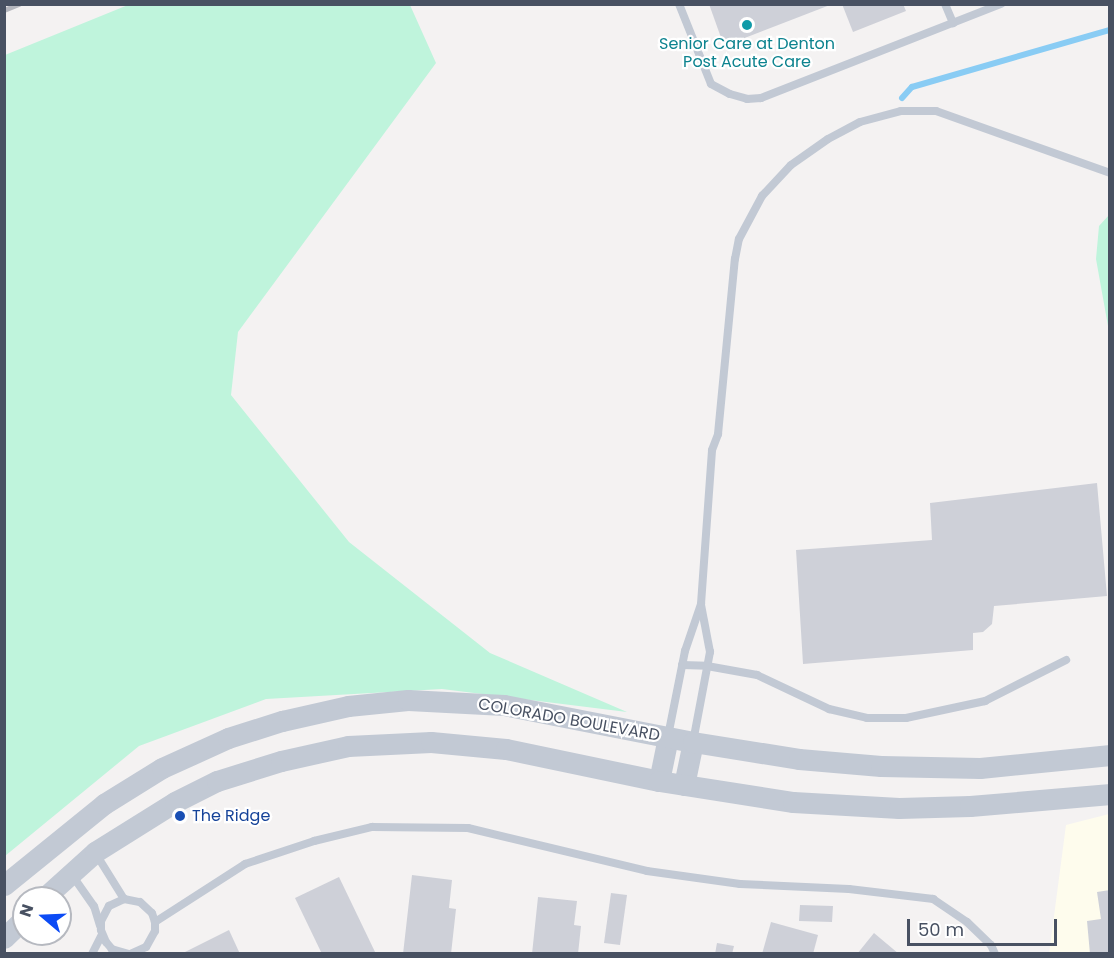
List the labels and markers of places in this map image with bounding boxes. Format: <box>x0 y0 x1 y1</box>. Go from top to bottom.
marker: Senior Care at Denton Post Acute Care <box>740 18 754 32</box>
place label: Senior Care at Denton Post Acute Care <box>659 34 835 72</box>
place label: The Ridge <box>192 806 270 826</box>
marker: The Ridge <box>173 809 187 823</box>

